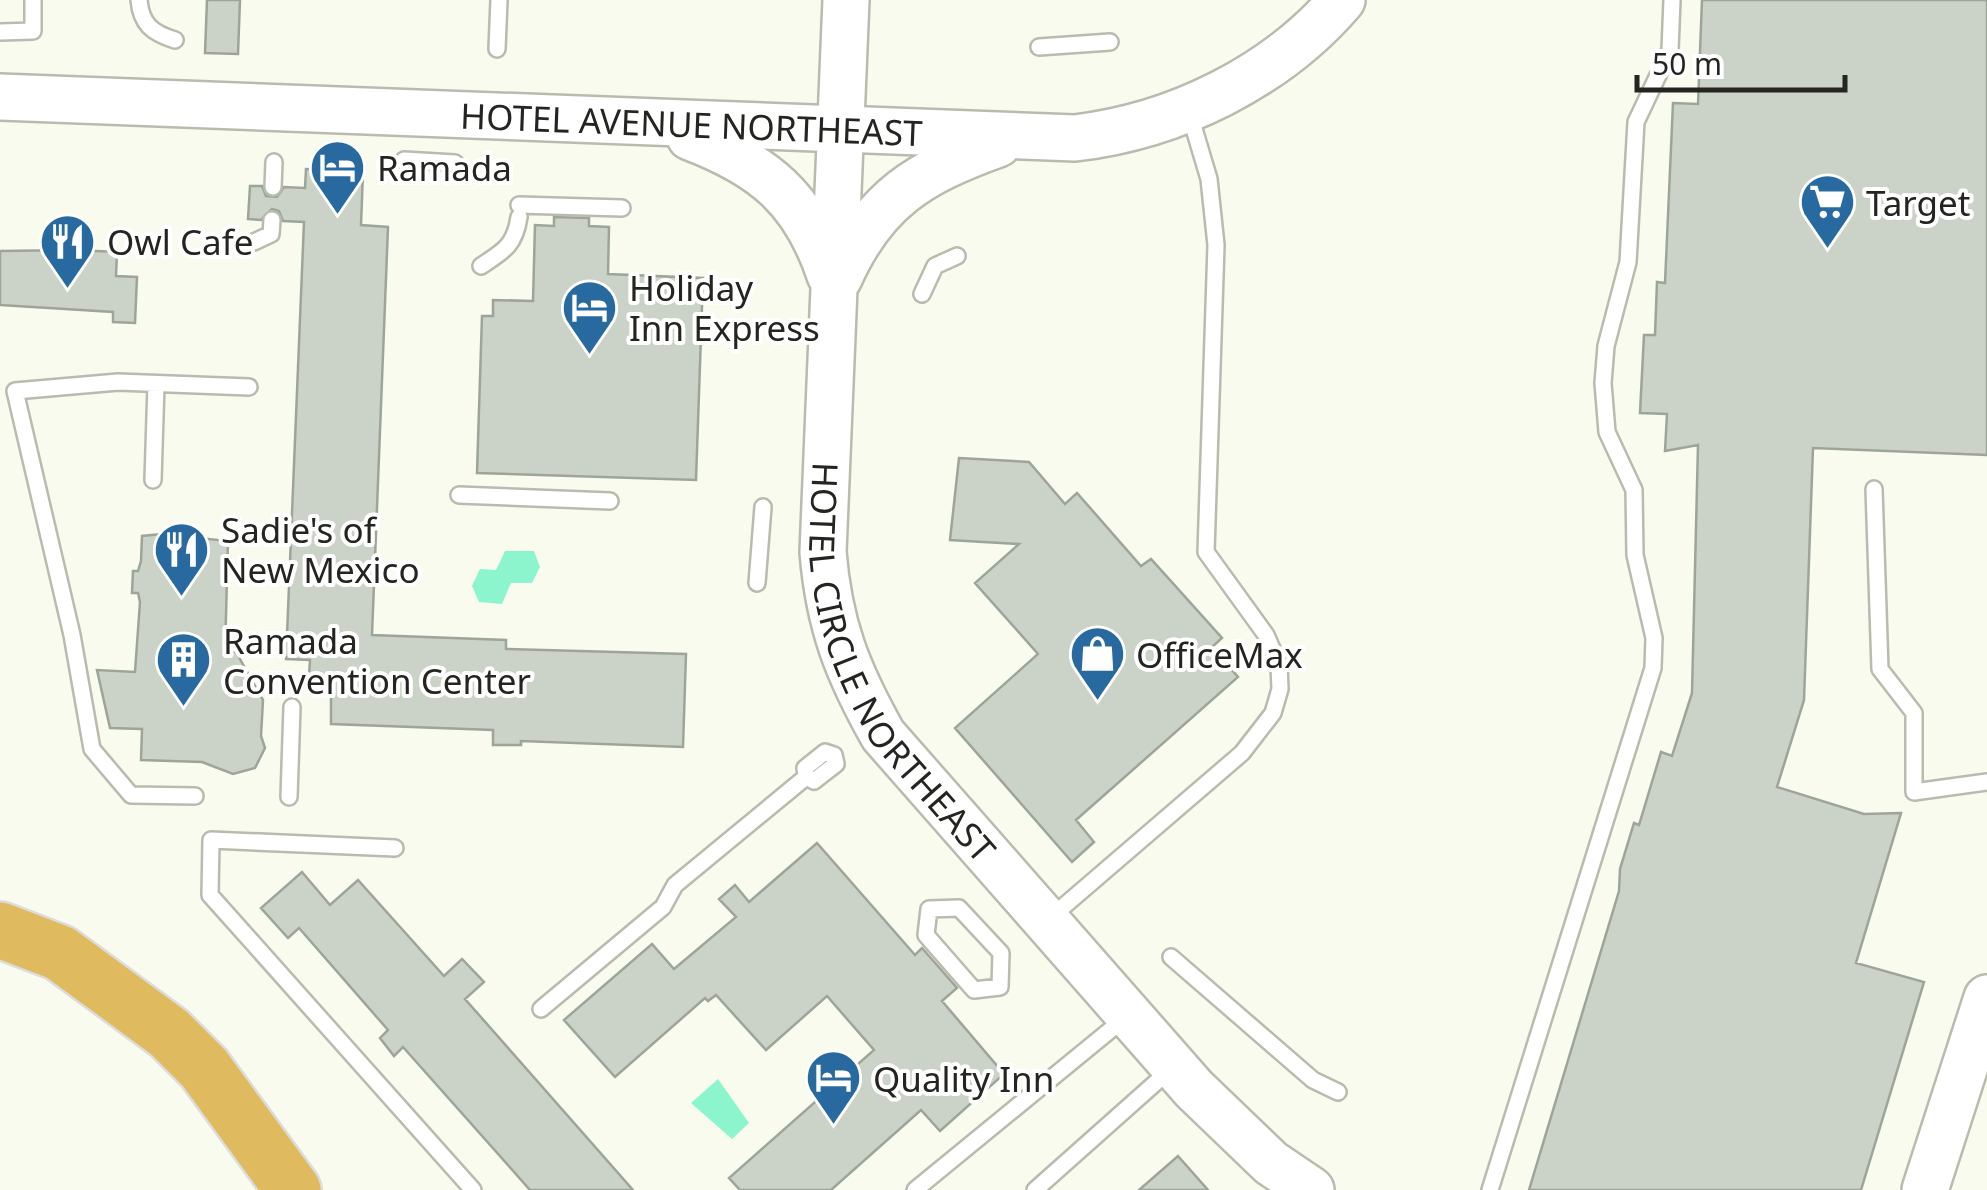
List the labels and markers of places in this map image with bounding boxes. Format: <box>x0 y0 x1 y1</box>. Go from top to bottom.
hotel icon: Ramada <box>308 137 368 216</box>
place label: Ramada <box>377 144 512 191</box>
supermarket icon: Target <box>1797 172 1857 251</box>
place label: Target <box>1866 179 1970 226</box>
restaurant icon: Owl Cafe <box>38 211 98 290</box>
place label: Owl Cafe <box>107 218 254 265</box>
place label: Holiday Inn Express <box>629 264 820 351</box>
hotel icon: Holiday Inn Express <box>560 277 620 356</box>
place label: Sadie's of New Mexico <box>221 506 420 593</box>
restaurant icon: Sadie's of New Mexico <box>152 519 212 598</box>
place label: Ramada Convention Center <box>223 617 531 704</box>
shop icon: OfficeMax <box>1067 624 1127 703</box>
building icon: Ramada Convention Center <box>154 630 214 709</box>
place label: OfficeMax <box>1136 631 1303 678</box>
hotel icon: Quality Inn <box>804 1048 864 1127</box>
place label: Quality Inn <box>873 1055 1054 1102</box>

